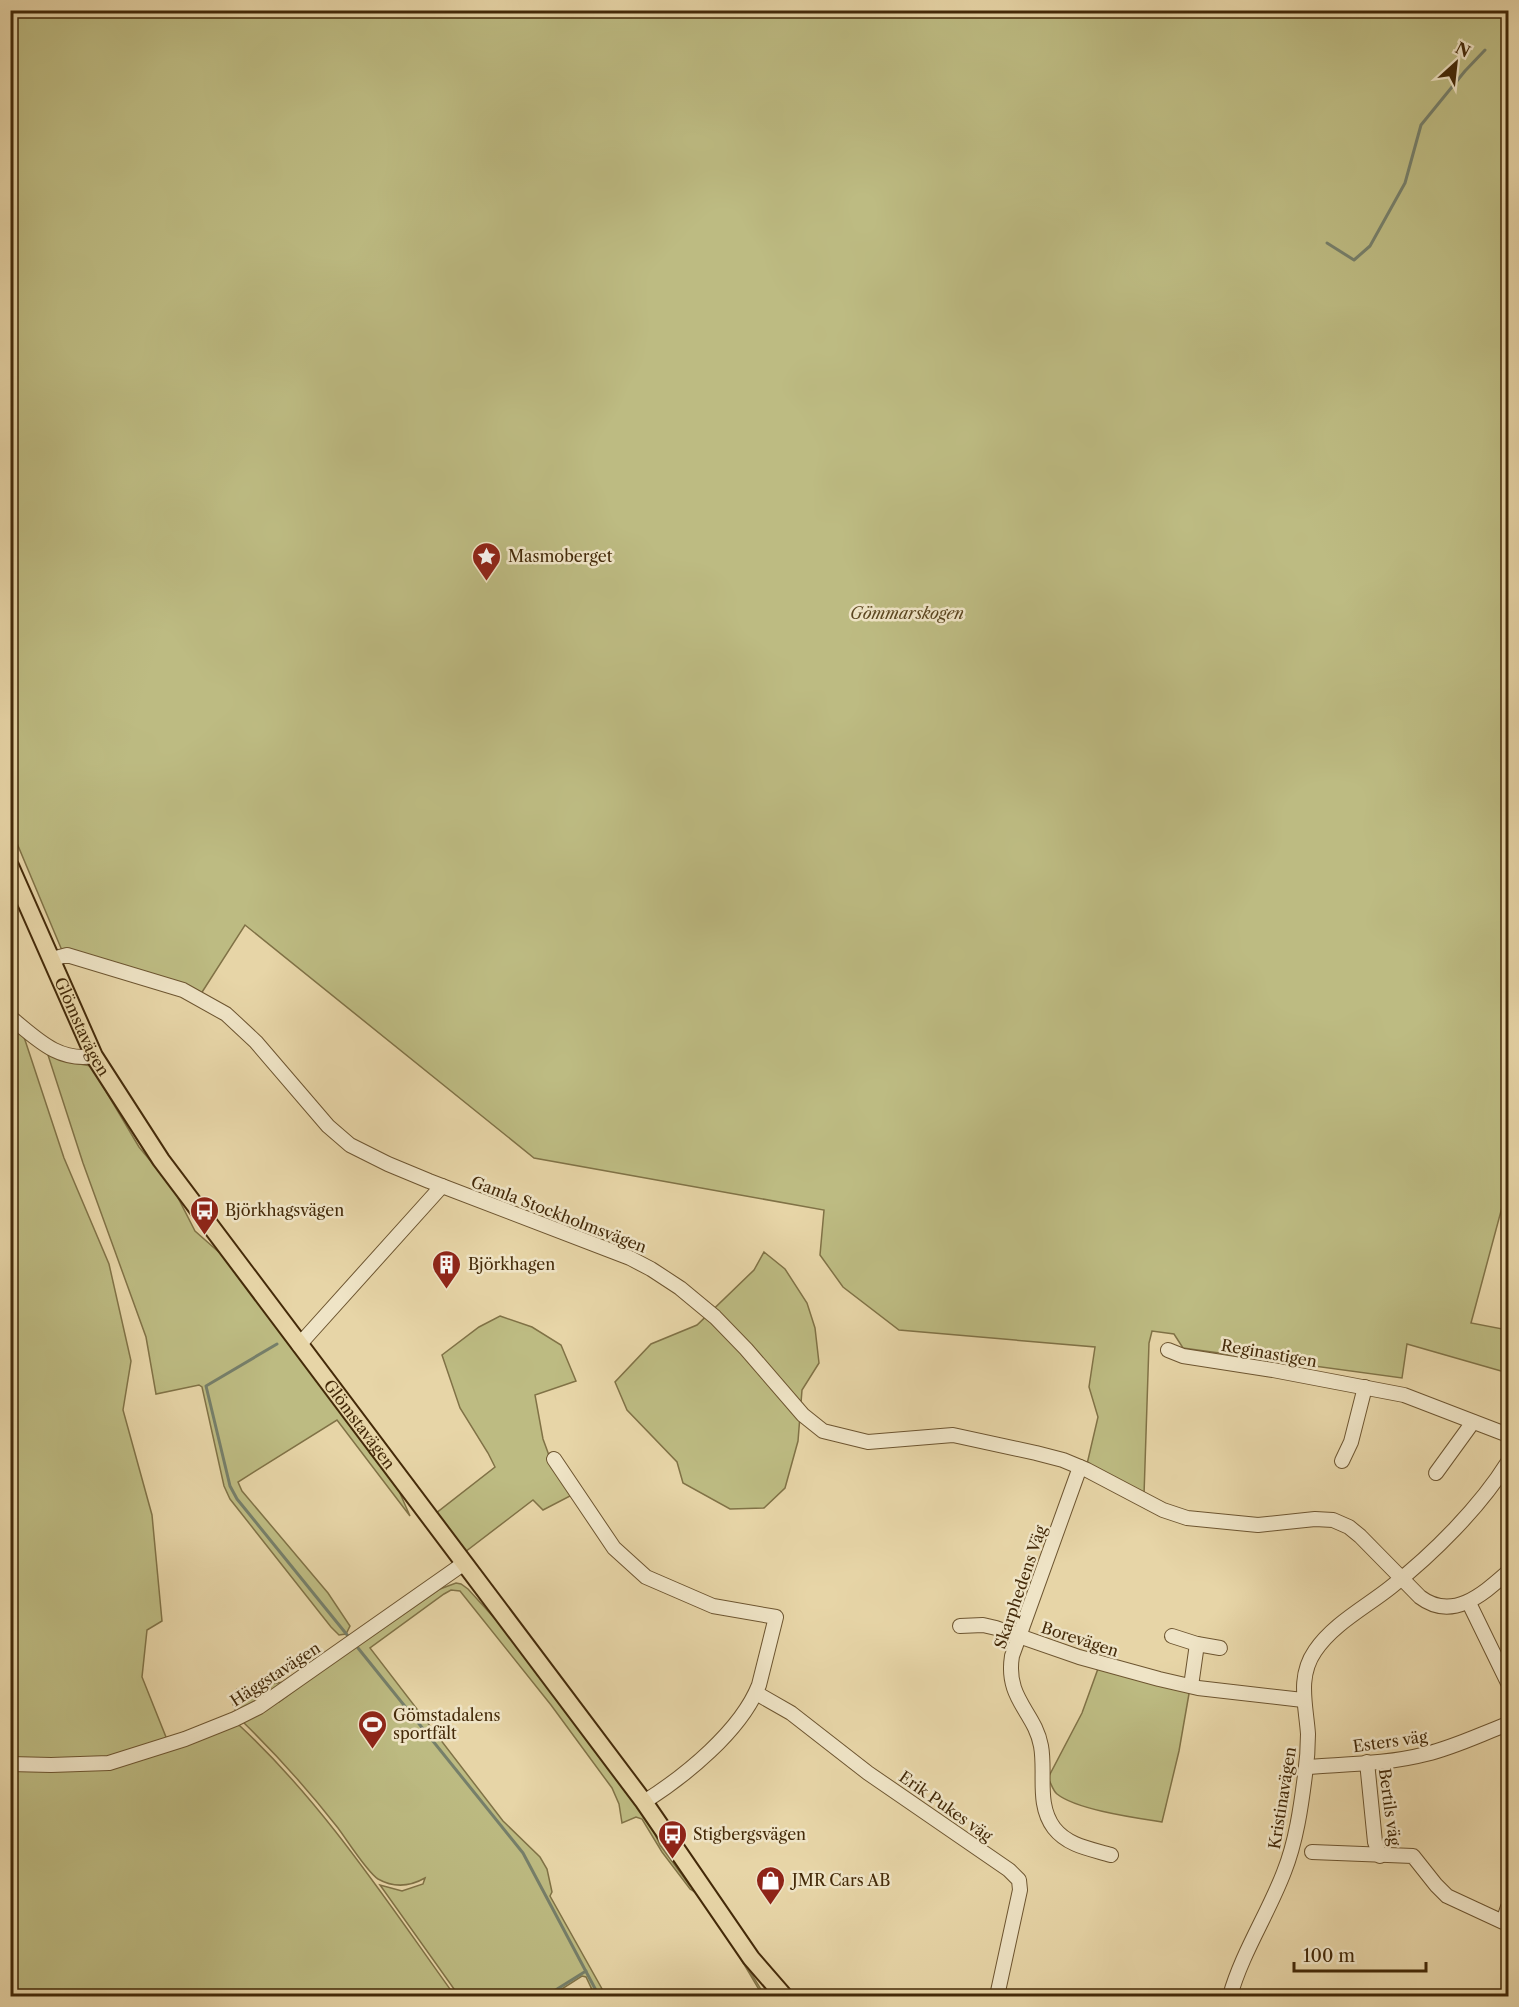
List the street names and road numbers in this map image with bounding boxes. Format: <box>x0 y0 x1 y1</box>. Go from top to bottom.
street label: Glömstavägen <box>50 974 114 1080</box>
street label: Gamla Stockholmsvägen <box>468 1171 650 1257</box>
street label: Reginastigen <box>1219 1335 1319 1371</box>
street label: Glömstavägen <box>320 1375 400 1473</box>
street label: Skarphedens Väg <box>990 1522 1051 1651</box>
street label: Borevägen <box>1039 1617 1121 1661</box>
street label: Häggstavägen <box>226 1637 324 1711</box>
street label: Esters väg <box>1351 1726 1429 1756</box>
street label: Kristinavägen <box>1264 1745 1300 1851</box>
street label: Erik Pukes väg <box>895 1766 997 1846</box>
street label: Bertils väg <box>1375 1767 1405 1848</box>

